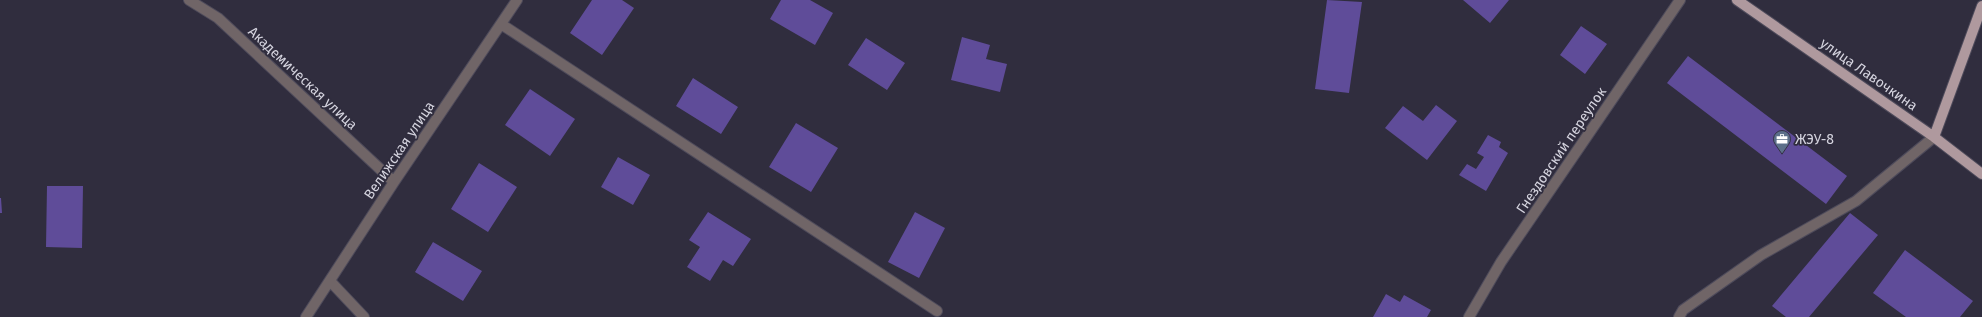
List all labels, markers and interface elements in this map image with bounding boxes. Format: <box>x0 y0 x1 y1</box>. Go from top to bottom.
street label: Академическая улица <box>245 23 361 133</box>
street label: улица Лавочкина <box>1817 34 1921 114</box>
street label: Гнездовский переулок <box>1513 83 1610 217</box>
street label: Велижская улица <box>360 98 438 202</box>
office icon: ЖЭУ-8 <box>1772 129 1792 154</box>
place label: ЖЭУ-8 <box>1795 131 1834 148</box>

